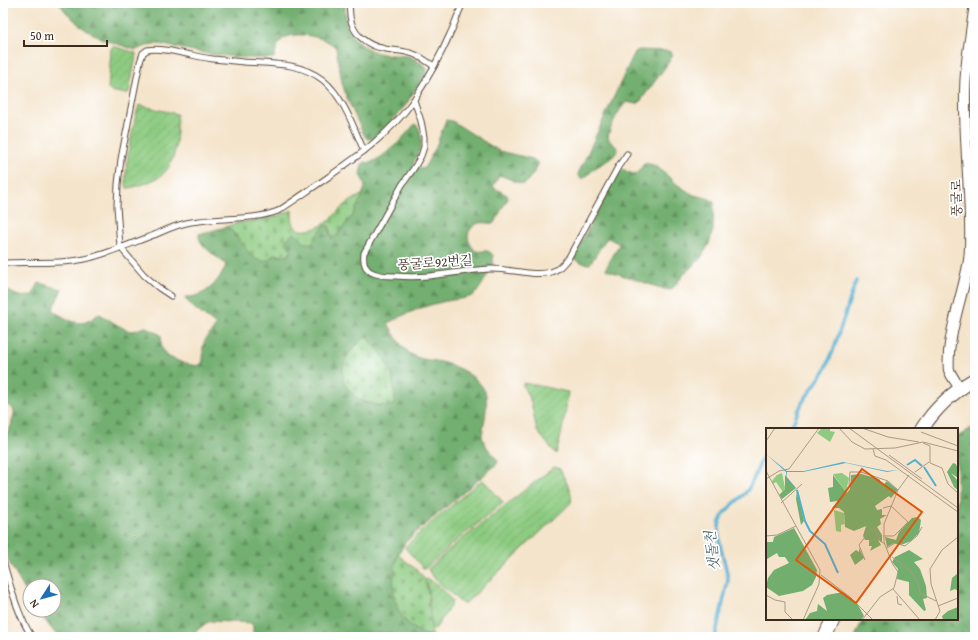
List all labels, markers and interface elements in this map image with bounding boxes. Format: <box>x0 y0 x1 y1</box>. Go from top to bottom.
scale bar <box>24 22 107 48</box>
text: 50 m <box>30 27 54 44</box>
street label: 풍굴로 <box>947 179 966 217</box>
street label: 풍굴로92번길 <box>397 250 473 275</box>
inset map <box>766 428 958 620</box>
water label: 샛돌천 <box>699 528 724 572</box>
north arrow <box>22 578 62 618</box>
text: N <box>25 596 43 612</box>

